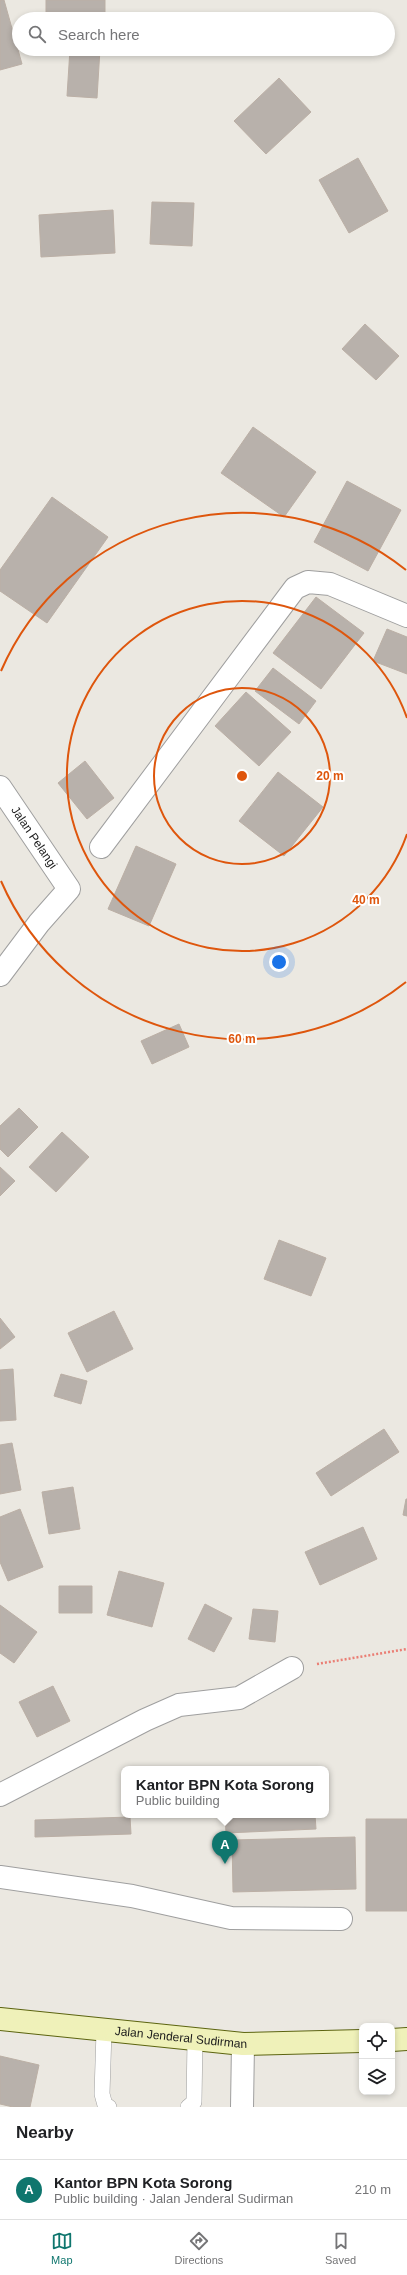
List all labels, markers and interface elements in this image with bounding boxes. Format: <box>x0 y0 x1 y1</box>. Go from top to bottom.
search box <box>12 12 395 56</box>
icon: search <box>26 23 48 45</box>
text: Search here <box>58 26 140 43</box>
centre of rings <box>235 769 249 783</box>
text: 20 m <box>316 769 344 783</box>
street label: Jalan Pelangi <box>8 804 60 871</box>
text: 40 m <box>352 893 380 907</box>
your location <box>269 952 289 972</box>
text: 60 m <box>228 1032 256 1046</box>
popup <box>121 1766 329 1818</box>
text: Kantor BPN Kota Sorong <box>136 1776 314 1793</box>
text: Public building <box>136 1793 220 1808</box>
pin: A <box>212 1831 238 1864</box>
map controls <box>359 2023 395 2095</box>
button: locate <box>359 2023 395 2059</box>
street label: Jalan Jenderal Sudirman <box>114 2024 247 2051</box>
button: layers <box>359 2059 395 2095</box>
text: Nearby <box>16 2123 74 2142</box>
text: Kantor BPN Kota Sorong <box>54 2174 232 2191</box>
text: A <box>24 2182 34 2197</box>
text: 210 m <box>355 2182 391 2197</box>
text: Public building · Jalan Jenderal Sudirman <box>54 2191 293 2206</box>
tab: Map <box>51 2230 73 2266</box>
tab: Directions <box>174 2230 223 2266</box>
tab: Saved <box>325 2230 356 2266</box>

